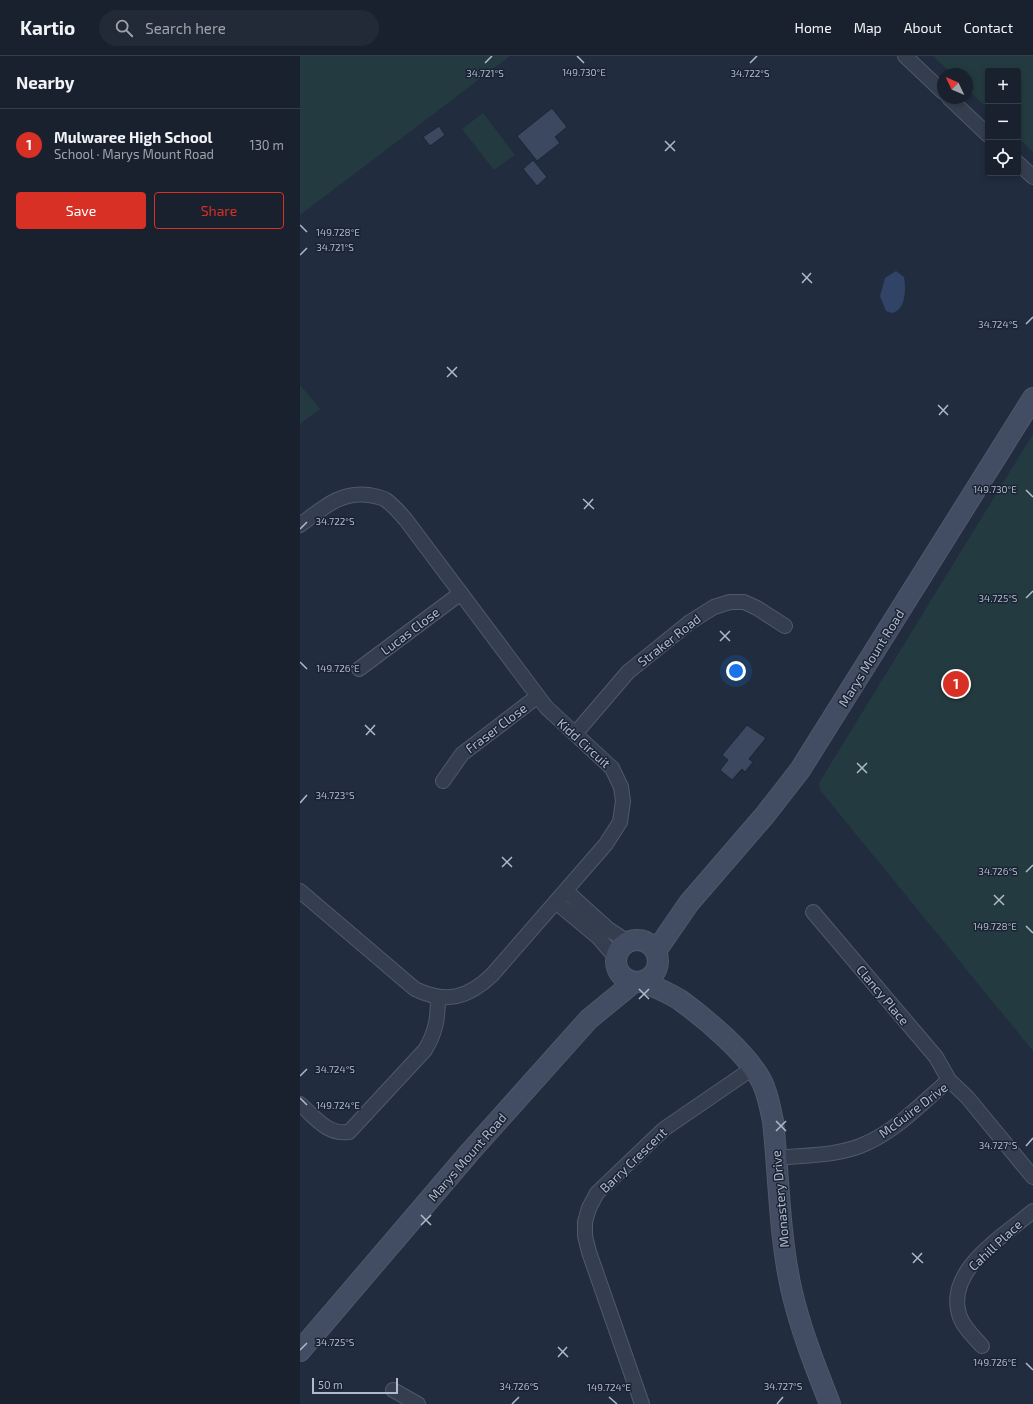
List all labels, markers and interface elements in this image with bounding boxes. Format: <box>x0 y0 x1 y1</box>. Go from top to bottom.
search box <box>99 10 379 46</box>
text: Kartio <box>20 16 75 39</box>
icon: search <box>113 17 135 39</box>
text: Search here <box>145 19 226 37</box>
text: Home <box>795 19 832 36</box>
text: Map <box>854 19 882 36</box>
text: About <box>904 19 942 36</box>
text: Contact <box>964 19 1013 36</box>
text: 149.730°E <box>562 66 606 78</box>
text: 34.721°S <box>466 67 504 79</box>
text: 34.722°S <box>730 67 770 79</box>
north arrow <box>937 68 973 104</box>
map controls <box>985 68 1021 176</box>
button: + <box>985 68 1021 104</box>
text: Nearby <box>16 72 74 92</box>
button: − <box>985 104 1021 140</box>
text: Mulwaree High School <box>54 128 213 146</box>
text: 1 <box>26 137 32 153</box>
text: 130 m <box>249 137 284 153</box>
button: locate <box>985 140 1021 176</box>
text: School · Marys Mount Road <box>54 146 214 162</box>
button: Save <box>16 192 146 229</box>
button: Share <box>154 192 284 229</box>
text: 149.728°E <box>316 226 360 238</box>
text: 34.721°S <box>316 241 354 253</box>
text: 34.724°S <box>978 318 1018 330</box>
text: 149.730°E <box>973 483 1017 495</box>
text: 34.722°S <box>315 515 355 527</box>
text: 34.725°S <box>979 592 1018 604</box>
street label: Lucas Close <box>377 604 443 658</box>
street label: Marys Mount Road <box>835 606 907 710</box>
street label: Straker Road <box>634 610 704 670</box>
your location <box>726 661 746 681</box>
text: 149.726°E <box>316 662 360 674</box>
pin: 1 <box>943 669 969 699</box>
street label: Fraser Close <box>462 700 530 756</box>
street label: Kidd Circuit <box>554 715 614 771</box>
text: 34.723°S <box>315 789 355 801</box>
text: 34.726°S <box>978 865 1018 877</box>
text: 149.728°E <box>973 920 1017 932</box>
street label: Clancy Place <box>853 962 913 1028</box>
text: 34.724°S <box>315 1063 355 1075</box>
street label: McGuire Drive <box>875 1079 951 1141</box>
text: 149.724°E <box>316 1099 360 1111</box>
street label: Marys Mount Road <box>424 1110 510 1204</box>
street label: Barry Crescent <box>596 1124 670 1196</box>
text: 34.727°S <box>979 1139 1018 1151</box>
street label: Monastery Drive <box>768 1150 792 1248</box>
street label: Cahill Place <box>965 1216 1025 1274</box>
text: 34.725°S <box>316 1336 355 1348</box>
text: 149.726°E <box>973 1356 1017 1368</box>
scale bar <box>312 1376 398 1395</box>
text: 50 m <box>318 1378 343 1391</box>
text: 34.726°S <box>499 1380 539 1392</box>
text: 34.727°S <box>764 1380 803 1392</box>
text: 149.724°E <box>587 1381 631 1393</box>

